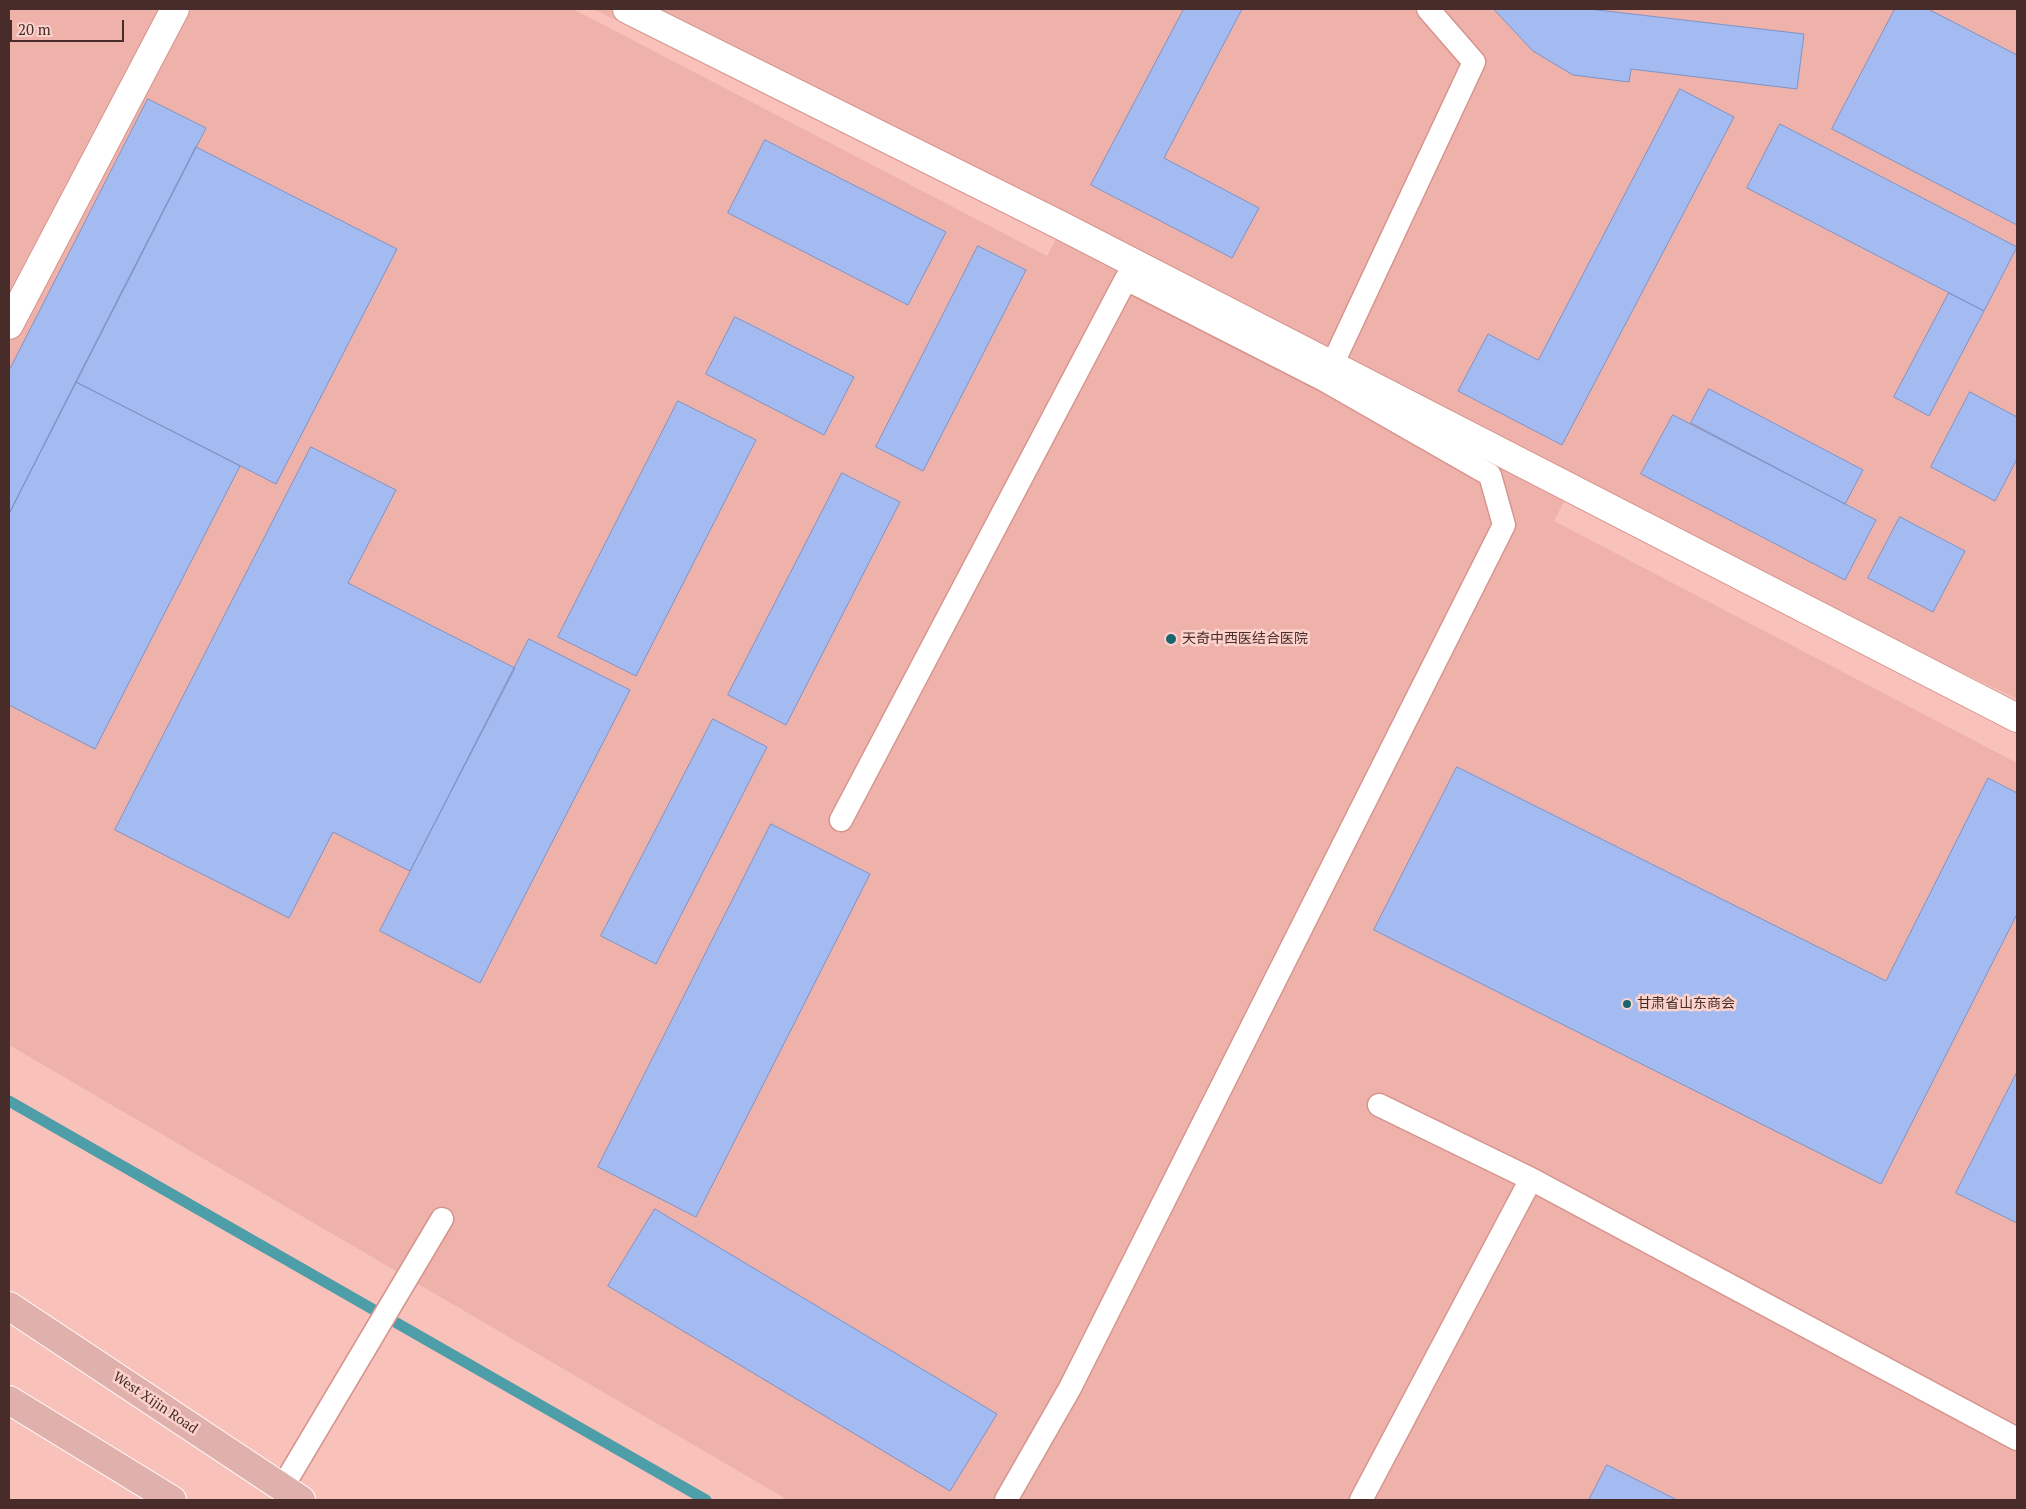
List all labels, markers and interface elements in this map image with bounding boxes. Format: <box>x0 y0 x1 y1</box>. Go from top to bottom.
scale bar <box>12 10 126 42</box>
text: 20 m <box>18 19 51 39</box>
place label: 天奇中西医结合医院 <box>1182 631 1308 647</box>
marker: 天奇中西医结合医院 <box>1164 632 1178 646</box>
place label: 甘肃省山东商会 <box>1637 996 1735 1012</box>
marker: 甘肃省山东商会 <box>1621 998 1633 1010</box>
street label: West Xijin Road <box>109 1368 201 1438</box>

